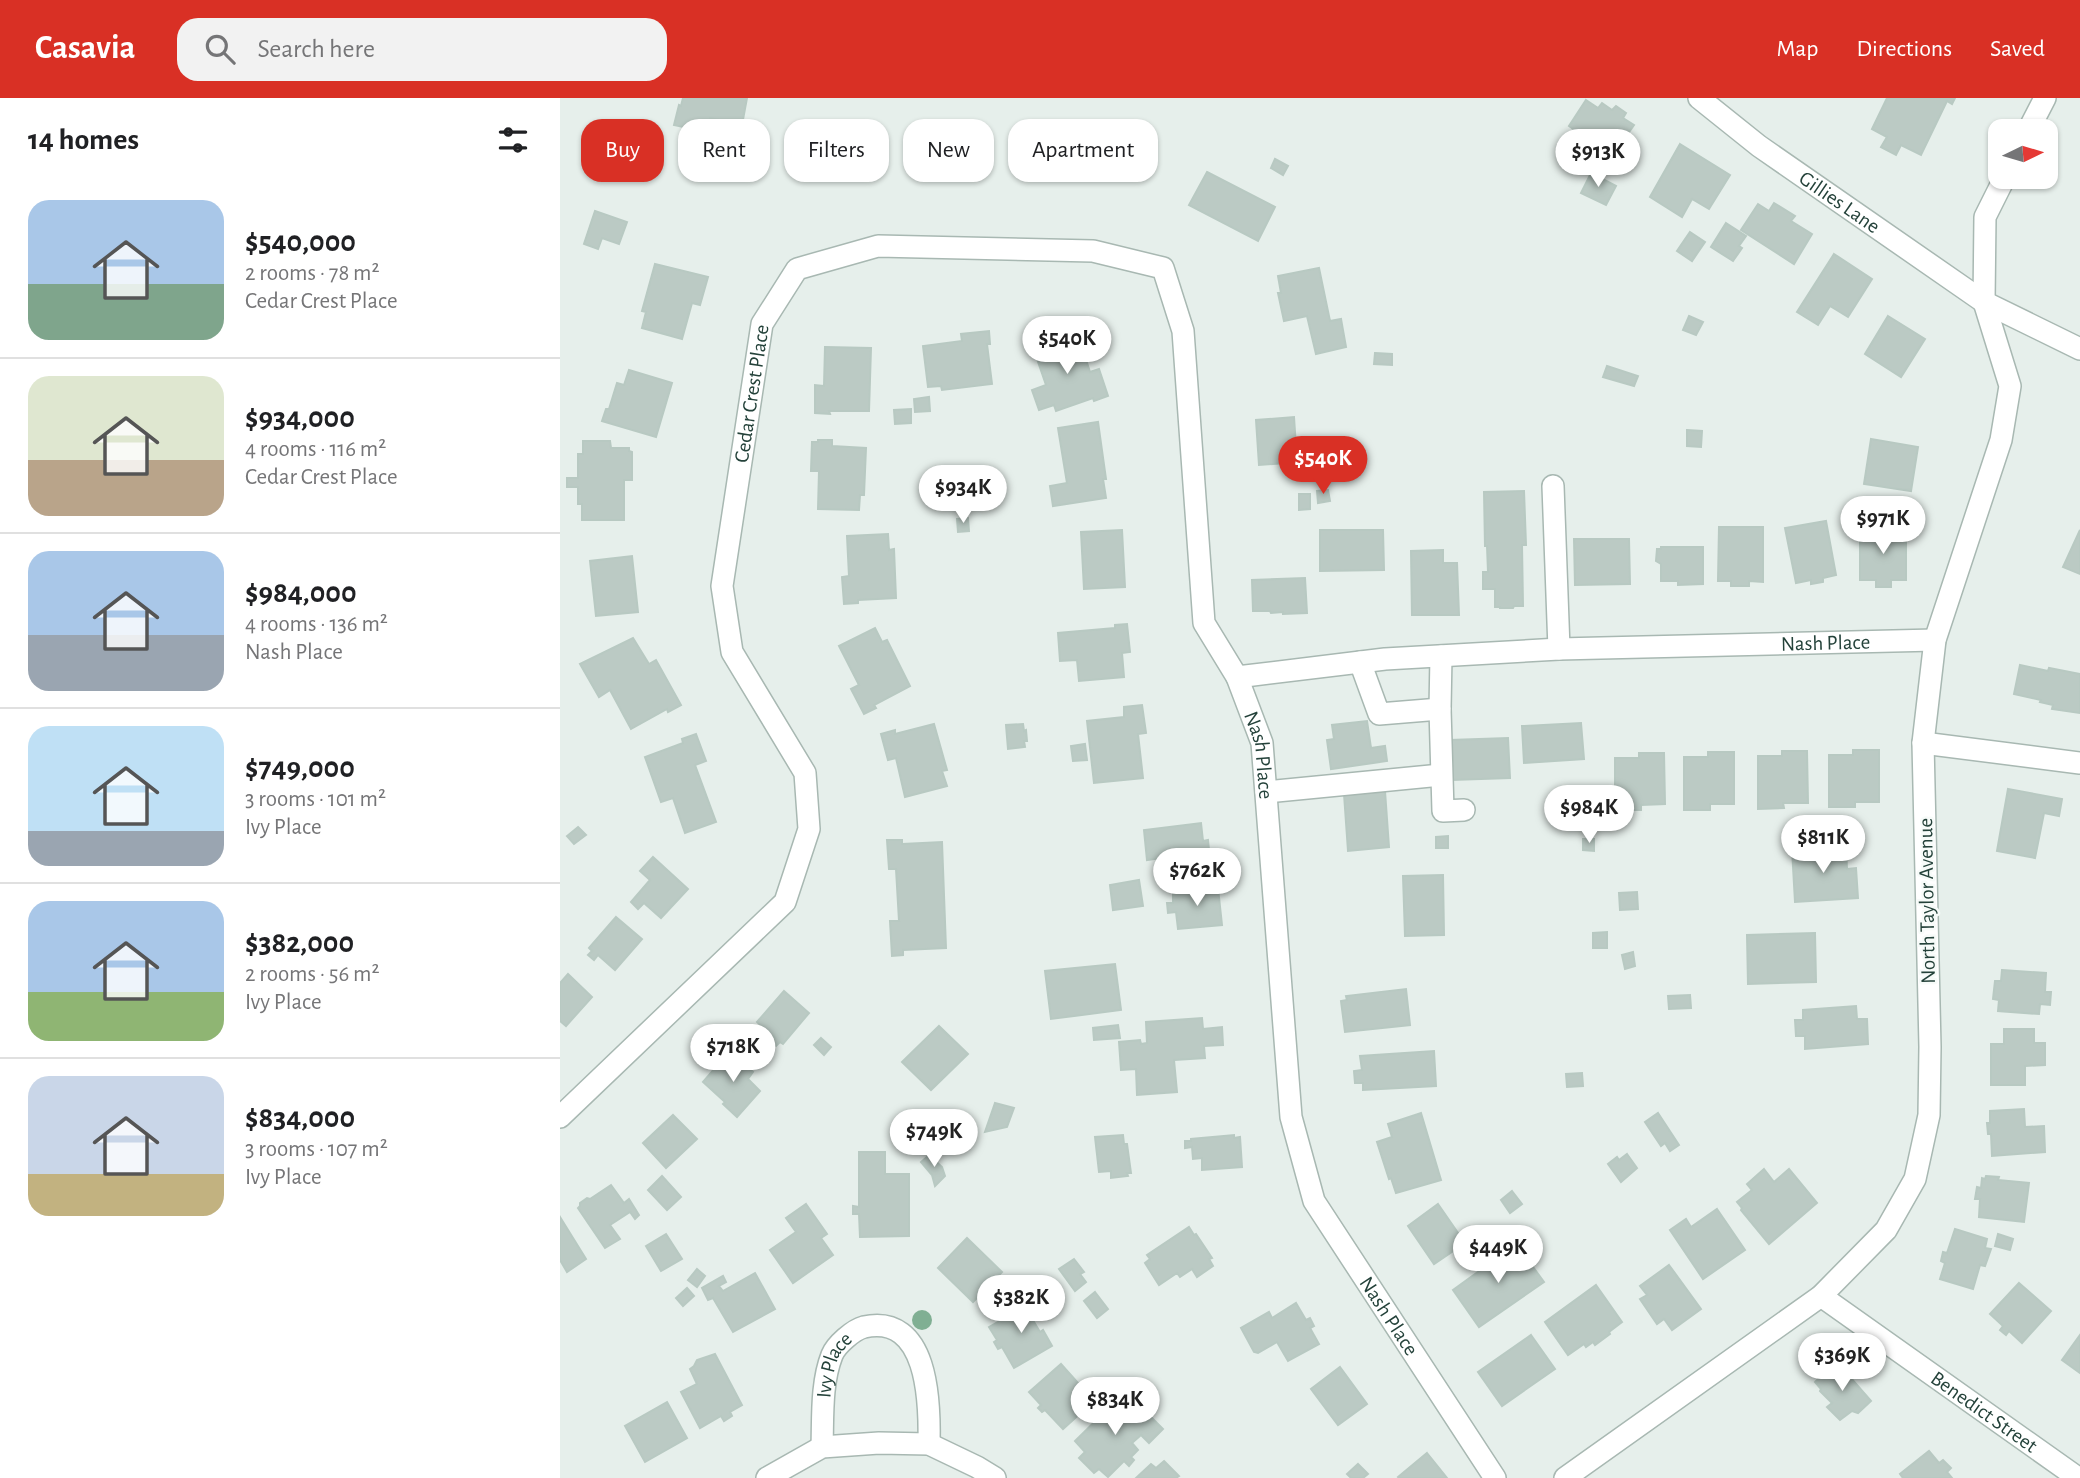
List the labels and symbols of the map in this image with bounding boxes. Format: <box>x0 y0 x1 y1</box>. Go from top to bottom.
north arrow <box>1988 119 2058 189</box>
pin: $913K <box>1549 130 1647 189</box>
street label: Gillies Lane <box>1796 167 1884 237</box>
pin: $540K <box>1018 316 1116 376</box>
street label: Cedar Crest Place <box>730 323 772 464</box>
pin: $540K <box>1274 436 1372 496</box>
pin: $934K <box>914 466 1012 525</box>
pin: $971K <box>1834 496 1932 556</box>
street label: Nash Place <box>1781 631 1870 654</box>
street label: Nash Place <box>1240 708 1277 800</box>
pin: $984K <box>1540 786 1638 845</box>
pin: $811K <box>1774 816 1872 875</box>
street label: North Taylor Avenue <box>1915 818 1939 984</box>
pin: $762K <box>1148 848 1246 908</box>
pin: $718K <box>684 1024 782 1084</box>
pin: $749K <box>885 1110 983 1169</box>
pin: $449K <box>1449 1226 1547 1285</box>
street label: Nash Place <box>1356 1273 1422 1359</box>
pin: $382K <box>972 1276 1070 1335</box>
street label: Ivy Place <box>813 1328 856 1399</box>
pin: $369K <box>1793 1334 1891 1393</box>
street label: Benedict Street <box>1927 1367 2042 1456</box>
pin: $834K <box>1066 1378 1164 1437</box>

